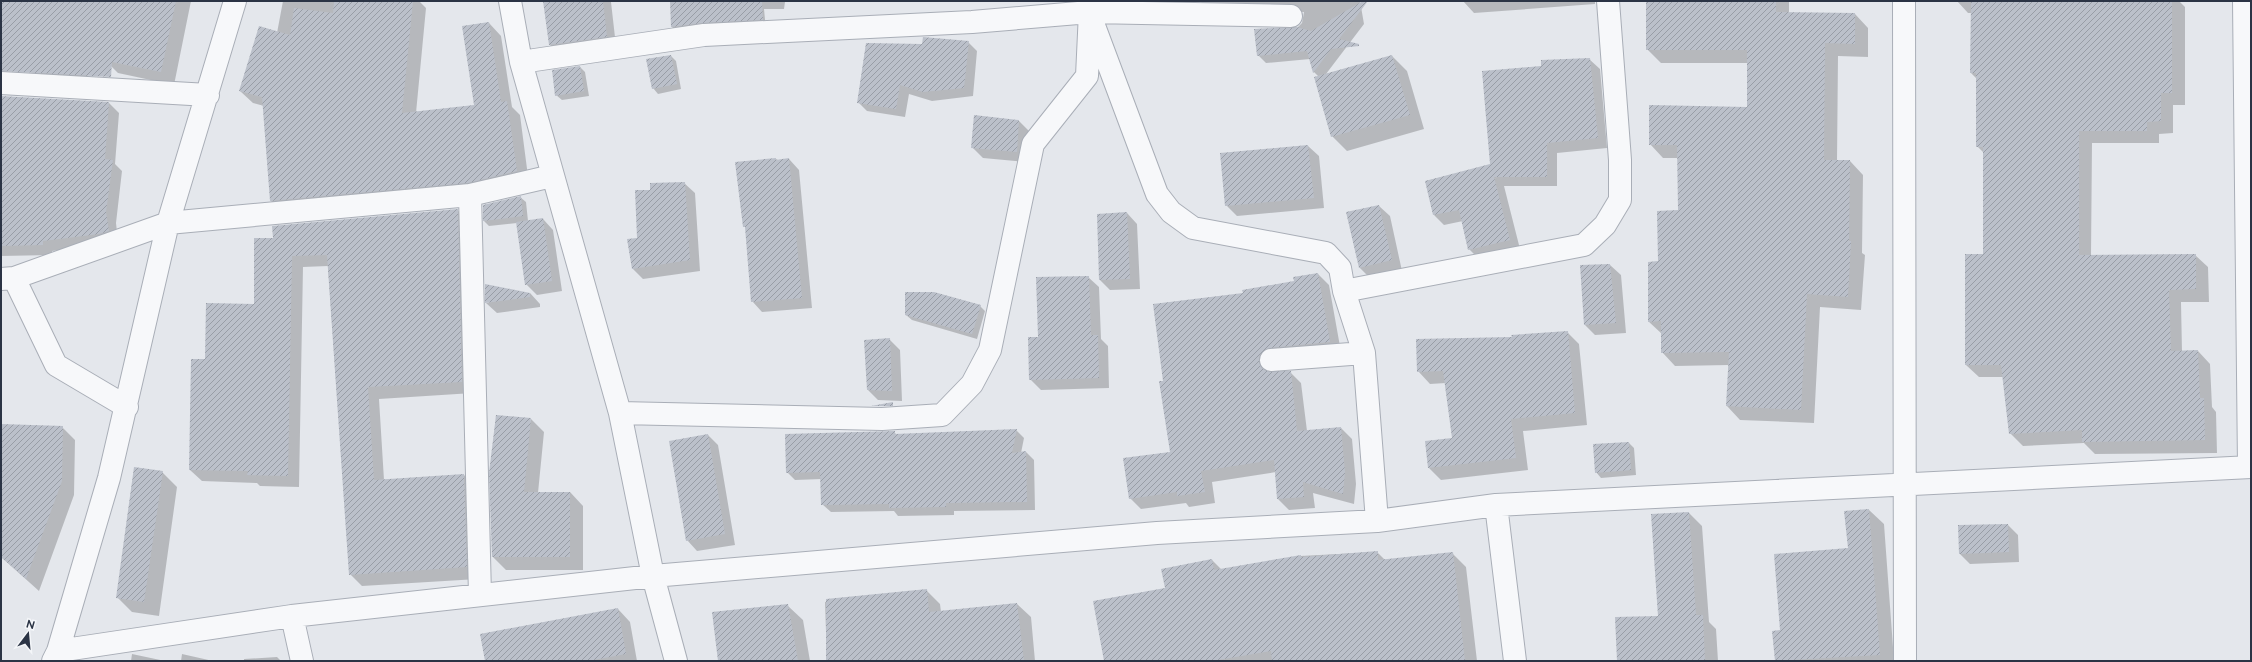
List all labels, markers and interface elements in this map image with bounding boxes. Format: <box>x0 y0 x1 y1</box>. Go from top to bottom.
north arrow <box>8 614 48 654</box>
text: N <box>25 617 36 632</box>

